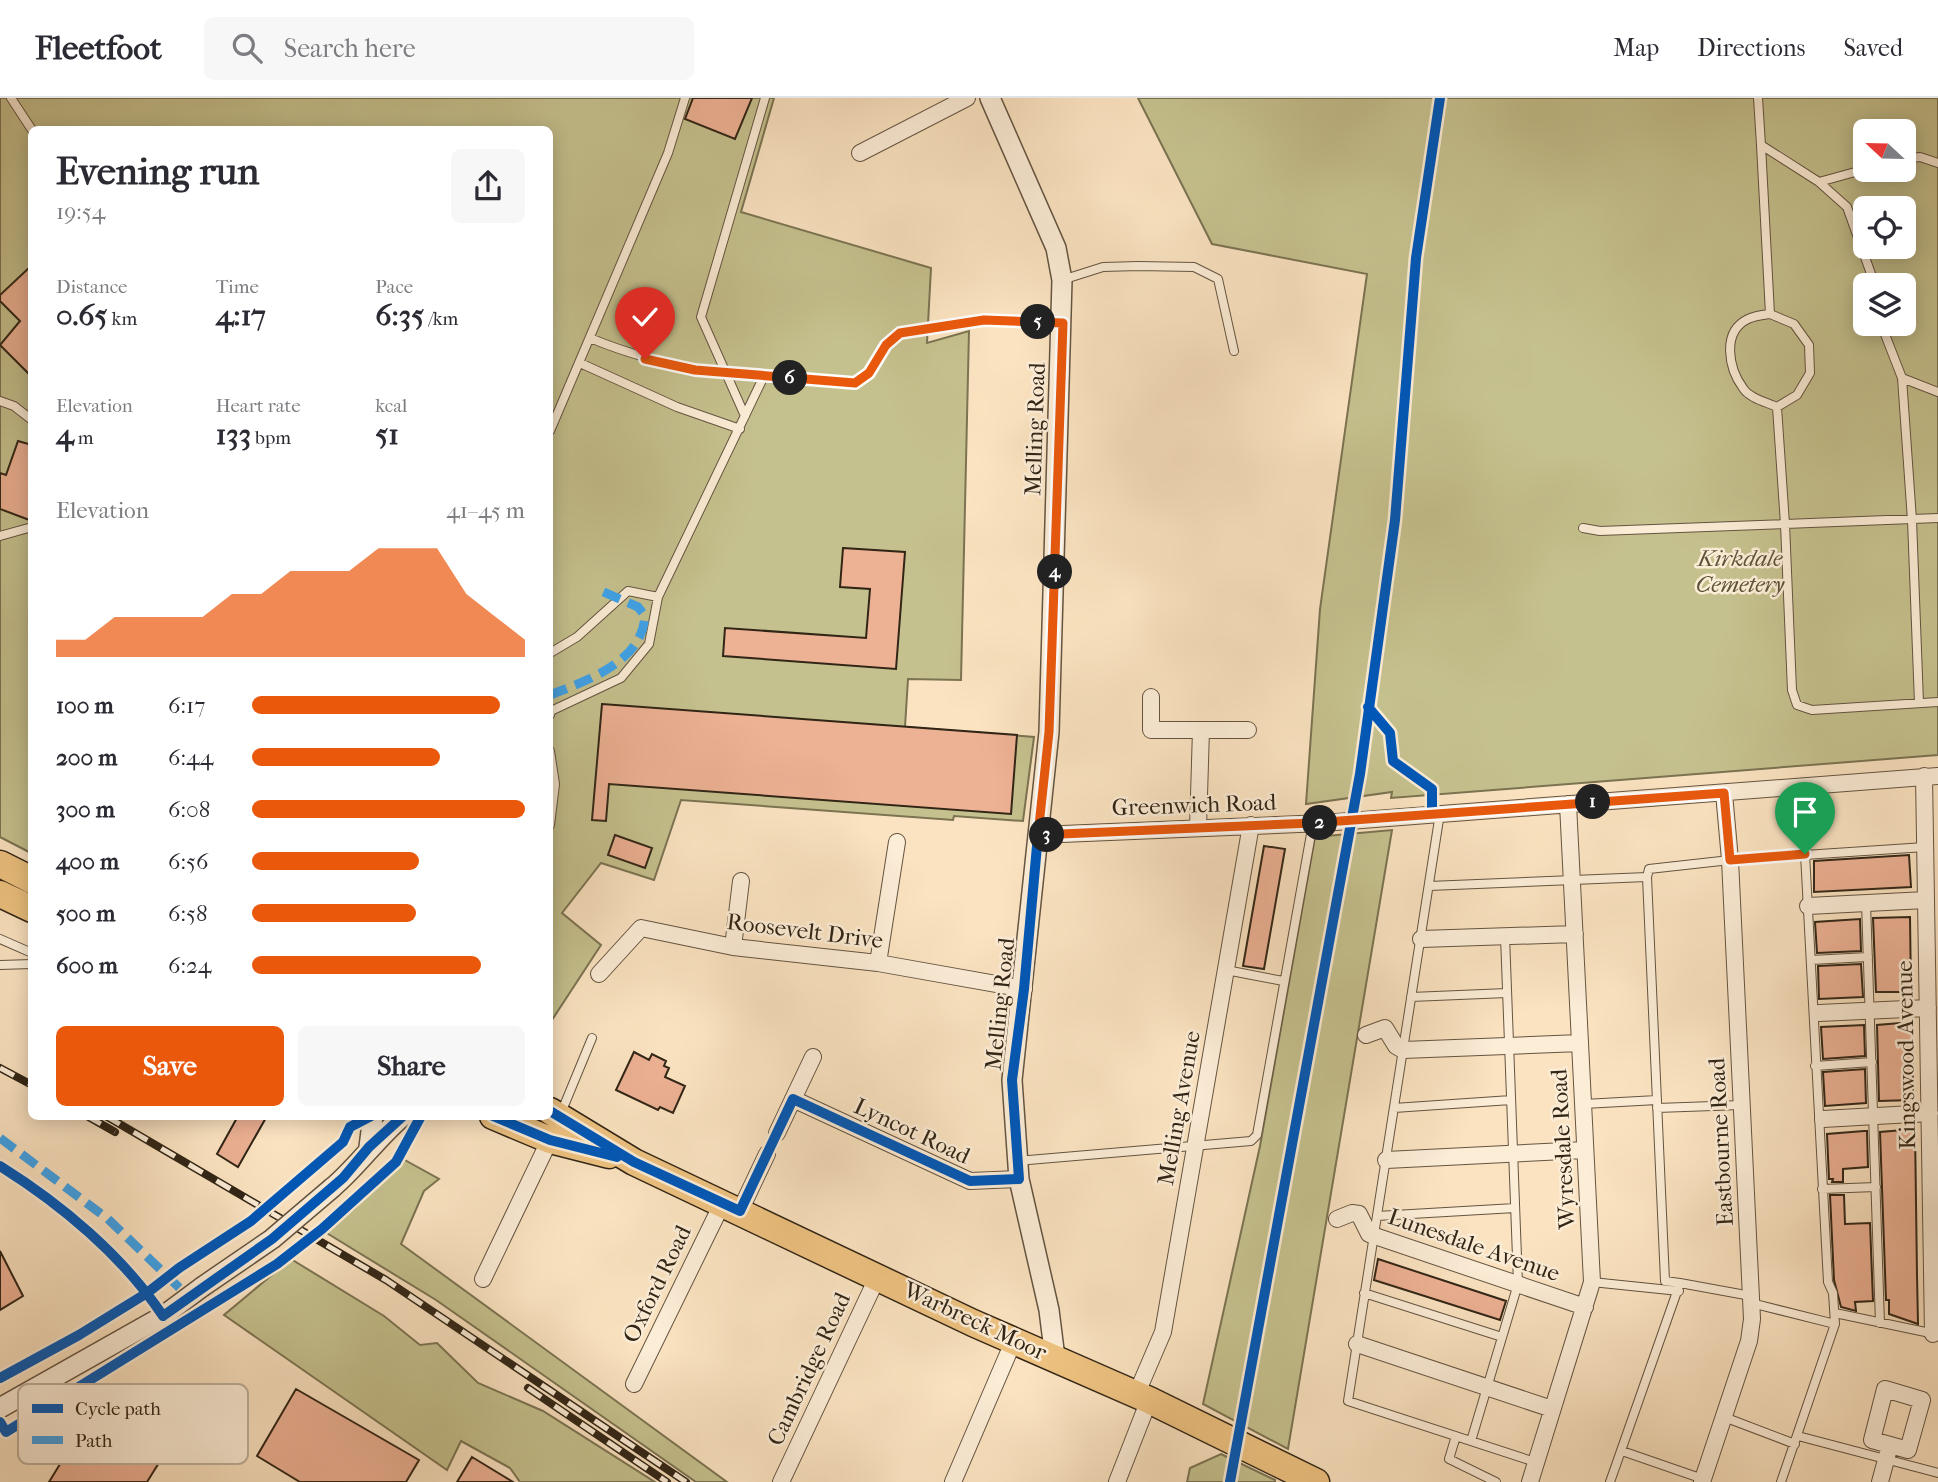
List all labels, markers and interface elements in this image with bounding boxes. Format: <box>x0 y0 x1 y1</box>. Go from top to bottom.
search box <box>204 17 694 80</box>
text: Fleetfoot <box>35 29 162 68</box>
icon: search <box>228 29 266 67</box>
text: Search here <box>284 33 416 64</box>
text: Map <box>1613 34 1659 62</box>
text: Directions <box>1697 34 1805 62</box>
text: Saved <box>1843 34 1903 62</box>
north arrow <box>1853 119 1916 182</box>
map controls <box>1853 119 1916 336</box>
text: Evening run <box>56 149 259 194</box>
button: share <box>451 149 525 223</box>
button: locate <box>1853 196 1916 259</box>
text: 19:54 <box>56 198 105 225</box>
button: layers <box>1853 273 1916 336</box>
text: Distance <box>56 276 127 298</box>
text: Time <box>216 276 259 298</box>
text: Pace <box>375 276 413 298</box>
pin <box>615 287 675 359</box>
text: 0.65 <box>56 298 108 333</box>
text: 4:17 <box>216 298 266 333</box>
text: 6:35 <box>375 298 424 333</box>
icon: check <box>626 298 664 336</box>
pin: 5 <box>1020 304 1056 340</box>
text: km <box>108 308 137 330</box>
text: /km <box>424 308 458 330</box>
text: 5 <box>1033 310 1042 332</box>
pin: 6 <box>772 360 808 396</box>
street label: Melling Road <box>1019 361 1051 496</box>
text: 6 <box>784 366 795 388</box>
text: Elevation <box>56 395 133 417</box>
text: Heart rate <box>216 395 301 417</box>
text: kcal <box>375 395 407 417</box>
text: 4 <box>56 417 74 452</box>
text: 133 <box>216 417 251 452</box>
text: 51 <box>375 417 399 452</box>
text: m <box>74 427 94 449</box>
text: bpm <box>251 427 291 449</box>
text: Elevation <box>56 497 149 524</box>
text: 41–45 m <box>446 497 525 524</box>
park label: Kirkdale Cemetery <box>1696 545 1785 598</box>
pin: 4 <box>1038 554 1072 589</box>
text: 4 <box>1049 560 1060 582</box>
text: 100 m <box>56 692 114 719</box>
text: 6:17 <box>168 692 205 719</box>
text: 200 m <box>56 744 117 771</box>
text: 6:44 <box>168 744 213 771</box>
pin <box>1775 782 1835 854</box>
pin: 1 <box>1576 784 1610 820</box>
street label: Greenwich Road <box>1111 789 1277 821</box>
text: 1 <box>1589 790 1596 812</box>
icon: arrive <box>1786 793 1824 831</box>
text: 300 m <box>56 796 115 823</box>
text: 6:08 <box>168 796 210 823</box>
pin: 2 <box>1302 806 1338 840</box>
text: 2 <box>1315 811 1324 833</box>
pin: 3 <box>1030 818 1064 852</box>
text: 3 <box>1043 823 1050 845</box>
text: 400 m <box>56 848 119 875</box>
text: 6:56 <box>168 848 208 875</box>
text: 500 m <box>56 900 115 927</box>
text: 6:58 <box>168 900 208 927</box>
street label: Roosevelt Drive <box>725 908 885 954</box>
street label: Melling Road <box>980 936 1020 1072</box>
text: 600 m <box>56 952 118 979</box>
text: 6:24 <box>168 952 211 979</box>
street label: Kingswood Avenue <box>1891 960 1921 1150</box>
button: Save <box>56 1026 284 1106</box>
button: Share <box>298 1026 525 1106</box>
street label: Melling Avenue <box>1152 1029 1206 1187</box>
street label: Eastbourne Road <box>1703 1057 1739 1227</box>
street label: Wyresdale Road <box>1545 1068 1581 1231</box>
street label: Lyncot Road <box>850 1092 975 1170</box>
street label: Lunesdale Avenue <box>1385 1203 1563 1287</box>
street label: Oxford Road <box>617 1221 697 1347</box>
street label: Warbreck Moor <box>898 1276 1051 1366</box>
street label: Cambridge Road <box>762 1288 856 1450</box>
legend <box>18 1384 248 1464</box>
text: Cycle path <box>75 1398 161 1420</box>
text: Path <box>75 1430 113 1452</box>

